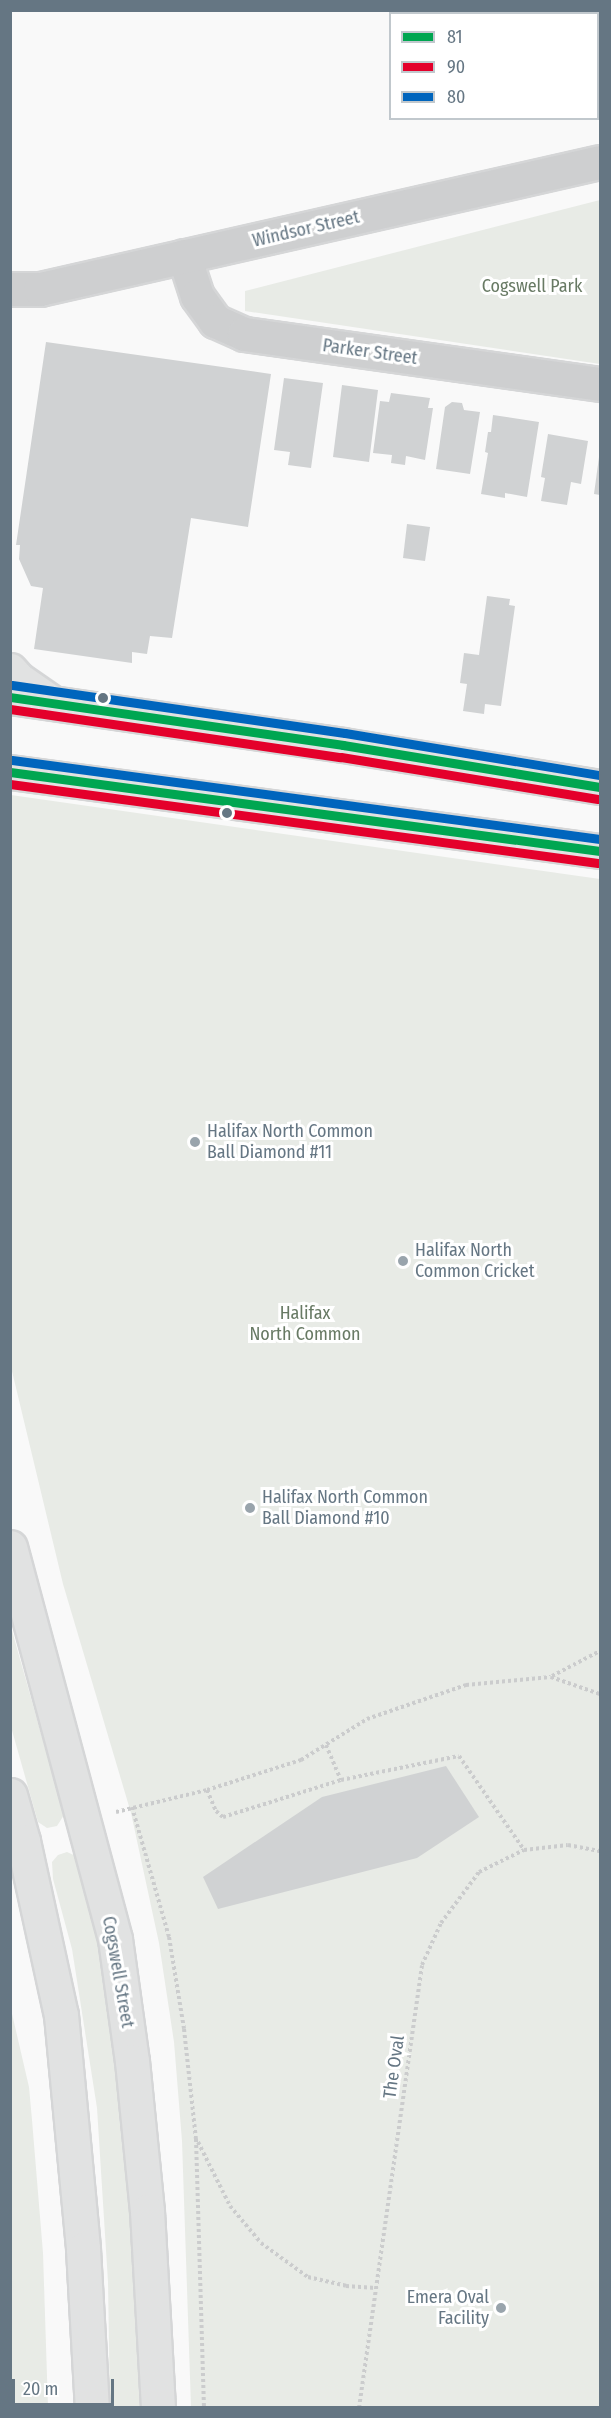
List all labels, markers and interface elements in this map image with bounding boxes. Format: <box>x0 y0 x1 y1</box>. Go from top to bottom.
legend <box>389 12 599 120</box>
text: 81 <box>447 26 463 48</box>
text: 90 <box>447 56 465 78</box>
text: 80 <box>447 86 465 108</box>
street label: Windsor Street <box>250 206 362 252</box>
park label: Cogswell Park <box>482 275 582 297</box>
street label: Parker Street <box>321 335 419 369</box>
unlabelled marker <box>97 692 109 704</box>
unlabelled marker <box>221 807 233 819</box>
place label: Halifax North Common Ball Diamond #11 <box>207 1121 373 1164</box>
marker: Halifax North Common Ball Diamond #11 <box>188 1135 202 1149</box>
place label: Halifax North Common Cricket <box>415 1240 535 1282</box>
marker: Halifax North Common Cricket <box>396 1254 410 1268</box>
park label: Halifax North Common <box>249 1303 361 1346</box>
place label: Halifax North Common Ball Diamond #10 <box>262 1487 428 1530</box>
marker: Halifax North Common Ball Diamond #10 <box>243 1501 257 1515</box>
street label: Cogswell Street <box>98 1915 138 2029</box>
street label: The Oval <box>379 2034 409 2100</box>
place label: Emera Oval Facility <box>407 2287 489 2330</box>
marker: Emera Oval Facility <box>494 2301 508 2315</box>
scale bar <box>15 2367 117 2405</box>
text: 20 m <box>23 2378 58 2400</box>

